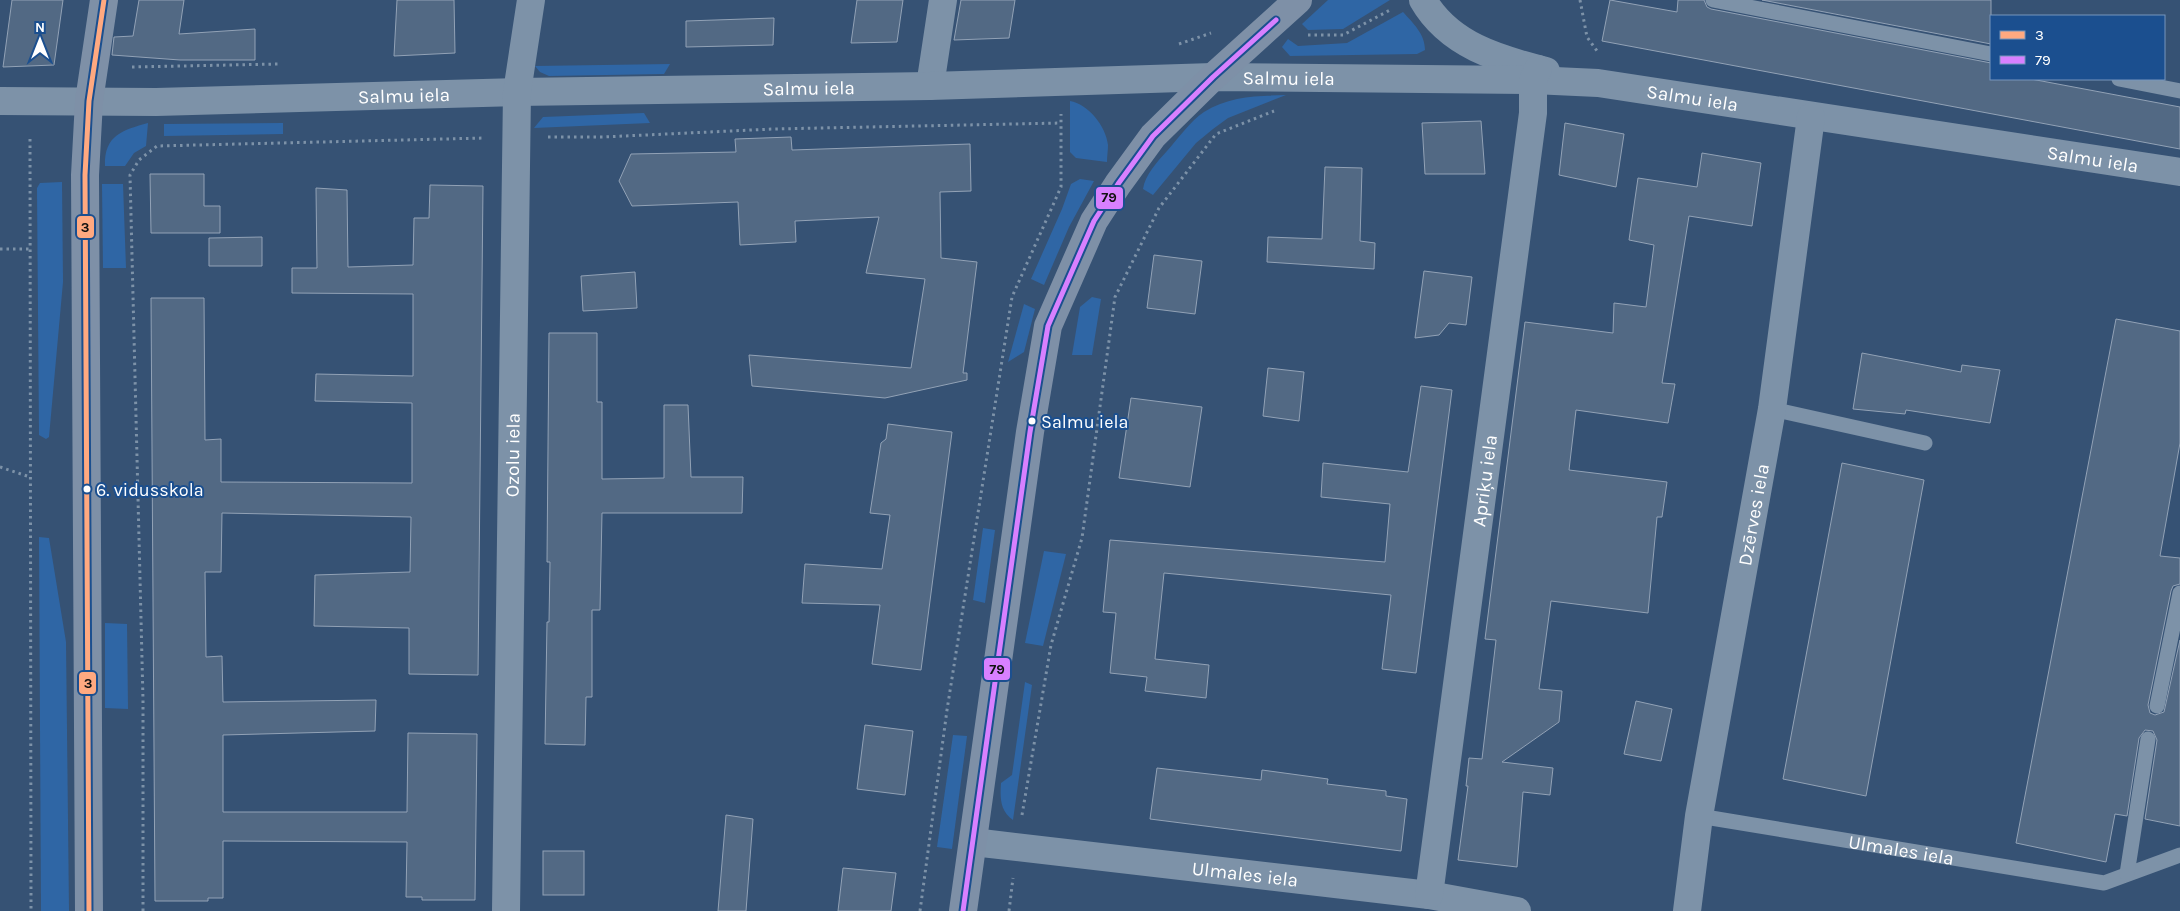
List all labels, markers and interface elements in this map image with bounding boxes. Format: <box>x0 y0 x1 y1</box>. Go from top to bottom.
north arrow <box>15 15 65 65</box>
legend <box>1990 15 2165 80</box>
text: N <box>35 19 45 36</box>
text: 3 <box>2035 26 2044 44</box>
text: 79 <box>2035 51 2051 69</box>
street label: Salmu iela <box>1242 67 1335 90</box>
street label: Salmu iela <box>763 77 855 100</box>
street label: Salmu iela <box>1645 81 1740 116</box>
street label: Salmu iela <box>357 84 450 108</box>
street label: Salmu iela <box>2045 142 2140 178</box>
line badge: 79 <box>1095 186 1124 210</box>
text: 79 <box>1101 189 1117 206</box>
line badge: 3 <box>76 215 95 239</box>
text: 3 <box>81 219 89 236</box>
place label: Salmu iela <box>1041 411 1128 433</box>
street label: Ozolu iela <box>502 413 525 497</box>
marker: Salmu iela <box>1027 416 1037 426</box>
street label: Apriķu iela <box>1468 433 1502 528</box>
street label: Dzērves iela <box>1734 462 1774 568</box>
place label: 6. vidusskola <box>96 479 204 501</box>
marker: 6. vidusskola <box>82 484 92 494</box>
line badge: 79 <box>983 657 1011 681</box>
text: 79 <box>989 661 1005 678</box>
line badge: 3 <box>78 671 97 695</box>
text: 3 <box>84 675 92 692</box>
street label: Ulmales iela <box>1847 831 1956 870</box>
street label: Ulmales iela <box>1191 858 1299 892</box>

